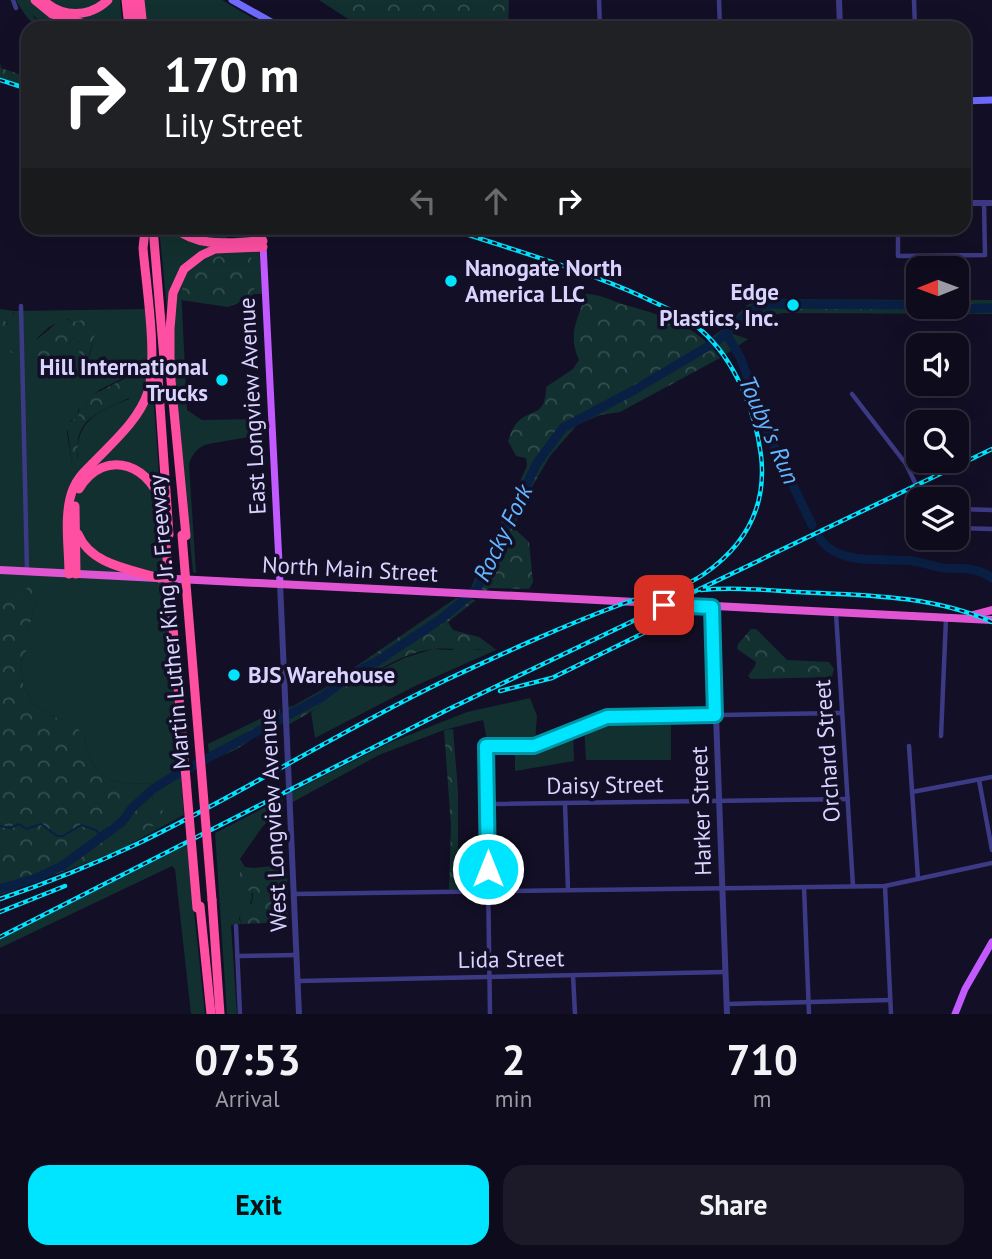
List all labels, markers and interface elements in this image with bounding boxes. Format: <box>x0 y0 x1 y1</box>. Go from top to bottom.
text: 170 m <box>164 42 299 106</box>
icon: right <box>49 49 140 140</box>
text: Lily Street <box>164 104 303 146</box>
icon: left <box>404 182 442 220</box>
icon: ahead <box>477 182 515 220</box>
icon: right <box>550 182 588 220</box>
place label: Nanogate North America LLC <box>465 253 622 308</box>
north arrow <box>906 256 970 318</box>
map controls <box>906 256 969 550</box>
marker: Nanogate North America LLC <box>443 273 459 289</box>
place label: Edge Plastics, Inc. <box>659 277 779 332</box>
street label: East Longview Avenue <box>231 297 272 515</box>
marker: Edge Plastics, Inc. <box>785 297 801 313</box>
button: sound <box>906 333 969 396</box>
place label: Hill International Trucks <box>40 352 208 407</box>
water label: Touby's Run <box>732 371 807 489</box>
marker: Hill International Trucks <box>214 372 230 388</box>
button: search <box>906 410 969 473</box>
street label: Martin Luther King Jr. Freeway <box>141 473 196 771</box>
water label: Rocky Fork <box>466 478 540 586</box>
button: layers <box>906 487 969 550</box>
street label: North Main Street <box>261 549 439 588</box>
pin <box>634 575 694 635</box>
icon: arrive <box>645 586 683 624</box>
place label: BJS Warehouse <box>248 660 395 689</box>
marker: BJS Warehouse <box>226 667 242 683</box>
street label: Orchard Street <box>807 679 846 823</box>
street label: West Longview Avenue <box>252 708 293 932</box>
street label: Harker Street <box>684 745 717 876</box>
street label: Daisy Street <box>546 769 664 800</box>
position arrow <box>451 832 525 906</box>
street label: Lida Street <box>457 943 565 974</box>
text: 07:53 <box>194 1032 301 1087</box>
text: 2 <box>502 1032 525 1087</box>
text: 710 <box>726 1032 798 1087</box>
text: Arrival <box>215 1084 280 1113</box>
text: min <box>495 1084 532 1113</box>
text: m <box>753 1084 771 1113</box>
button: Exit <box>28 1165 489 1245</box>
button: Share <box>503 1165 964 1245</box>

